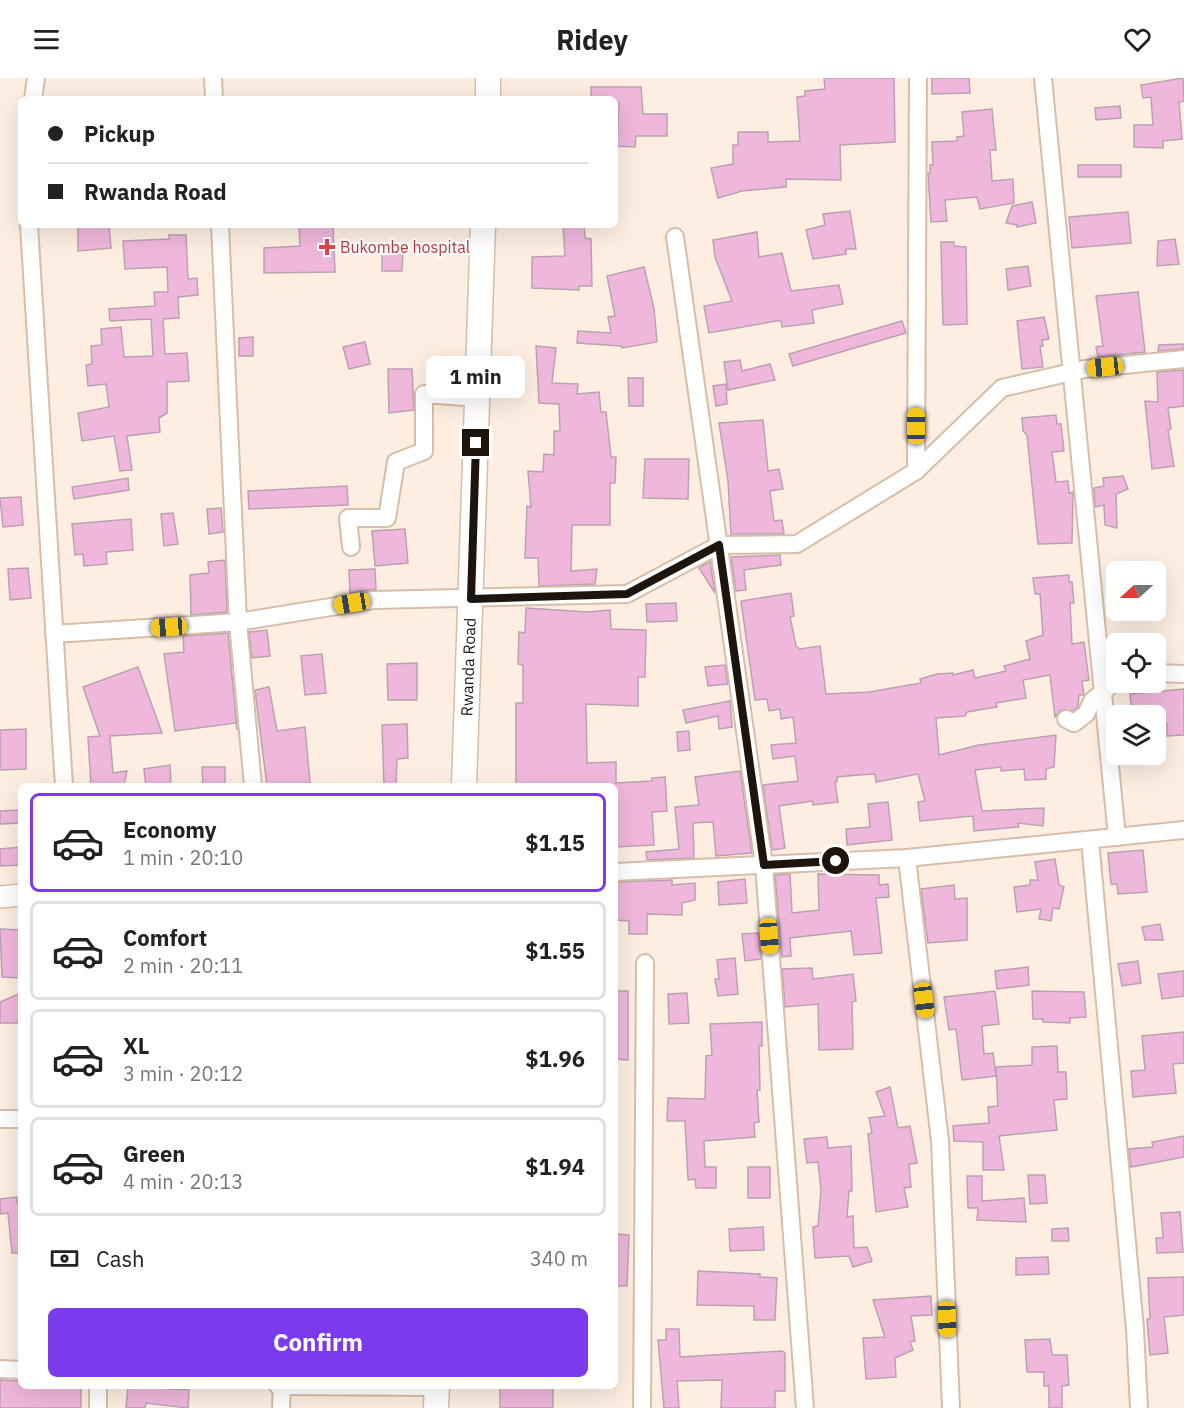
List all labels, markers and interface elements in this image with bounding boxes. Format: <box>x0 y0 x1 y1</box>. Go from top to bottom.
text: Ridey <box>556 22 628 57</box>
icon: menu <box>30 23 63 56</box>
icon: heart <box>1121 23 1154 56</box>
text: Pickup <box>84 119 155 148</box>
text: Rwanda Road <box>84 177 227 206</box>
place label: Bukombe hospital <box>340 237 470 257</box>
marker: Bukombe hospital <box>318 238 336 256</box>
callout: 1 min <box>426 356 526 398</box>
car <box>1086 356 1124 378</box>
text: 1 min <box>449 363 502 390</box>
car <box>907 408 925 444</box>
route end <box>462 429 489 456</box>
north arrow <box>1106 561 1166 621</box>
map controls <box>1106 561 1166 765</box>
car <box>333 591 371 615</box>
car <box>150 617 188 637</box>
street label: Rwanda Road <box>456 617 480 717</box>
button: locate <box>1106 633 1166 693</box>
button: layers <box>1106 705 1166 765</box>
text: Economy <box>123 815 217 844</box>
icon: car <box>51 816 105 870</box>
text: $1.15 <box>525 828 585 857</box>
text: 1 min · 20:10 <box>123 844 243 871</box>
route start <box>822 847 849 874</box>
car <box>759 917 779 955</box>
text: Comfort <box>123 923 207 952</box>
icon: car <box>51 924 105 978</box>
text: $1.55 <box>525 936 585 965</box>
text: 2 min · 20:11 <box>123 952 243 979</box>
car <box>913 981 935 1019</box>
text: XL <box>123 1031 149 1060</box>
icon: car <box>51 1032 105 1086</box>
text: $1.96 <box>525 1044 585 1073</box>
text: 3 min · 20:12 <box>123 1060 243 1087</box>
text: Green <box>123 1139 185 1168</box>
icon: car <box>51 1140 105 1194</box>
text: $1.94 <box>525 1152 585 1181</box>
text: 4 min · 20:13 <box>123 1168 243 1195</box>
icon: cash <box>48 1242 81 1275</box>
text: Cash <box>96 1244 145 1273</box>
text: 340 m <box>530 1245 588 1272</box>
car <box>937 1301 957 1337</box>
button: Confirm <box>48 1308 588 1377</box>

